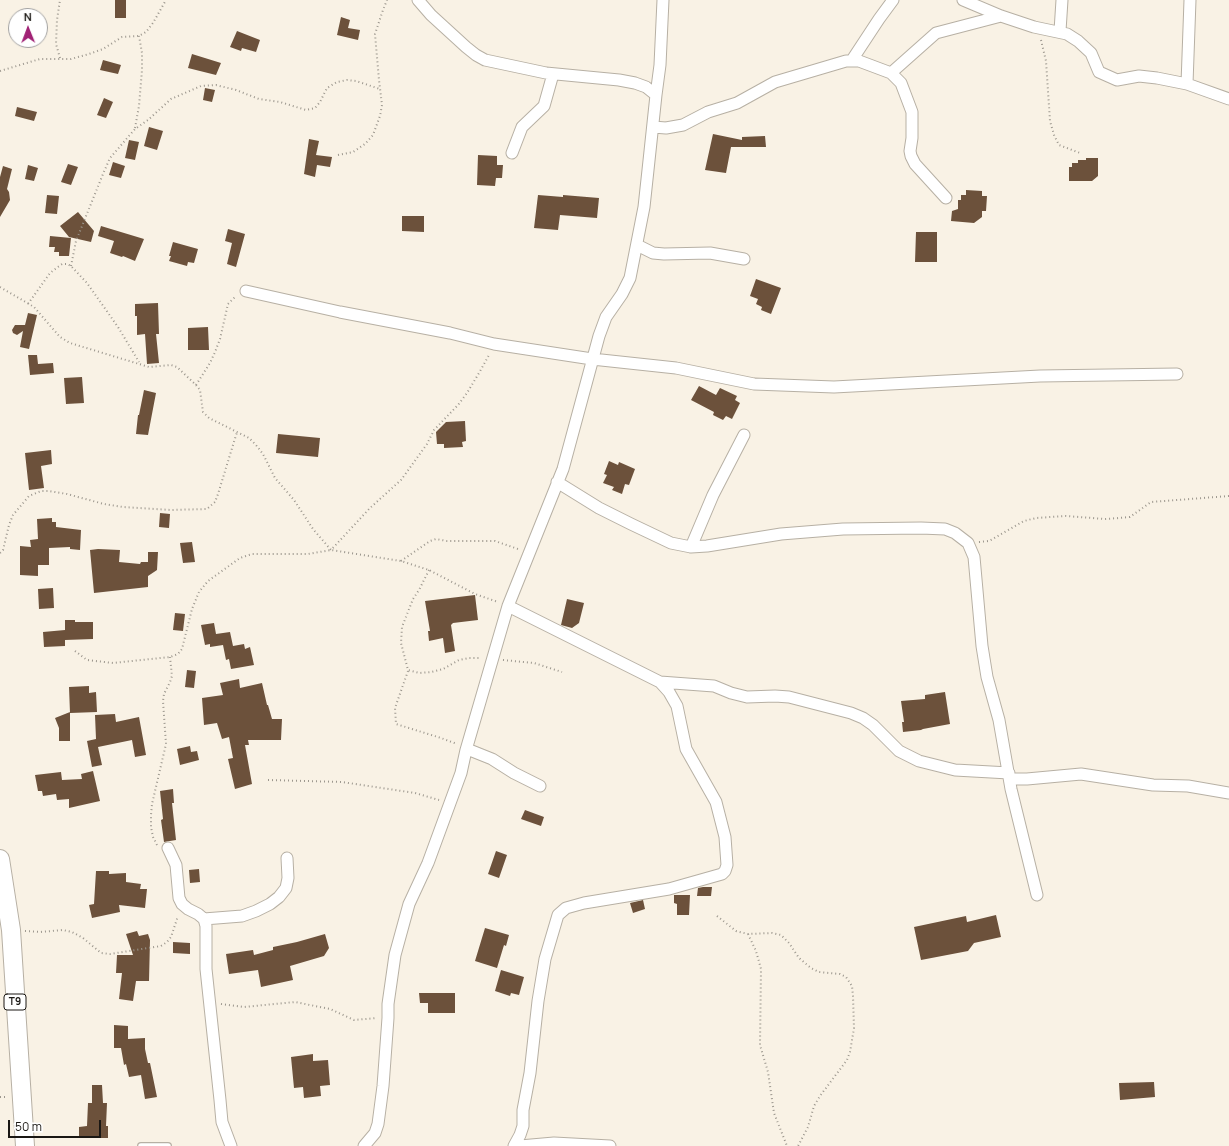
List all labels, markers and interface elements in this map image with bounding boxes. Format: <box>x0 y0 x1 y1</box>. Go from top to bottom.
north arrow <box>8 8 48 48</box>
text: N <box>24 9 32 24</box>
road number: T9 <box>4 994 26 1010</box>
scale bar <box>10 1112 103 1138</box>
text: 50 m <box>15 1118 42 1135</box>

